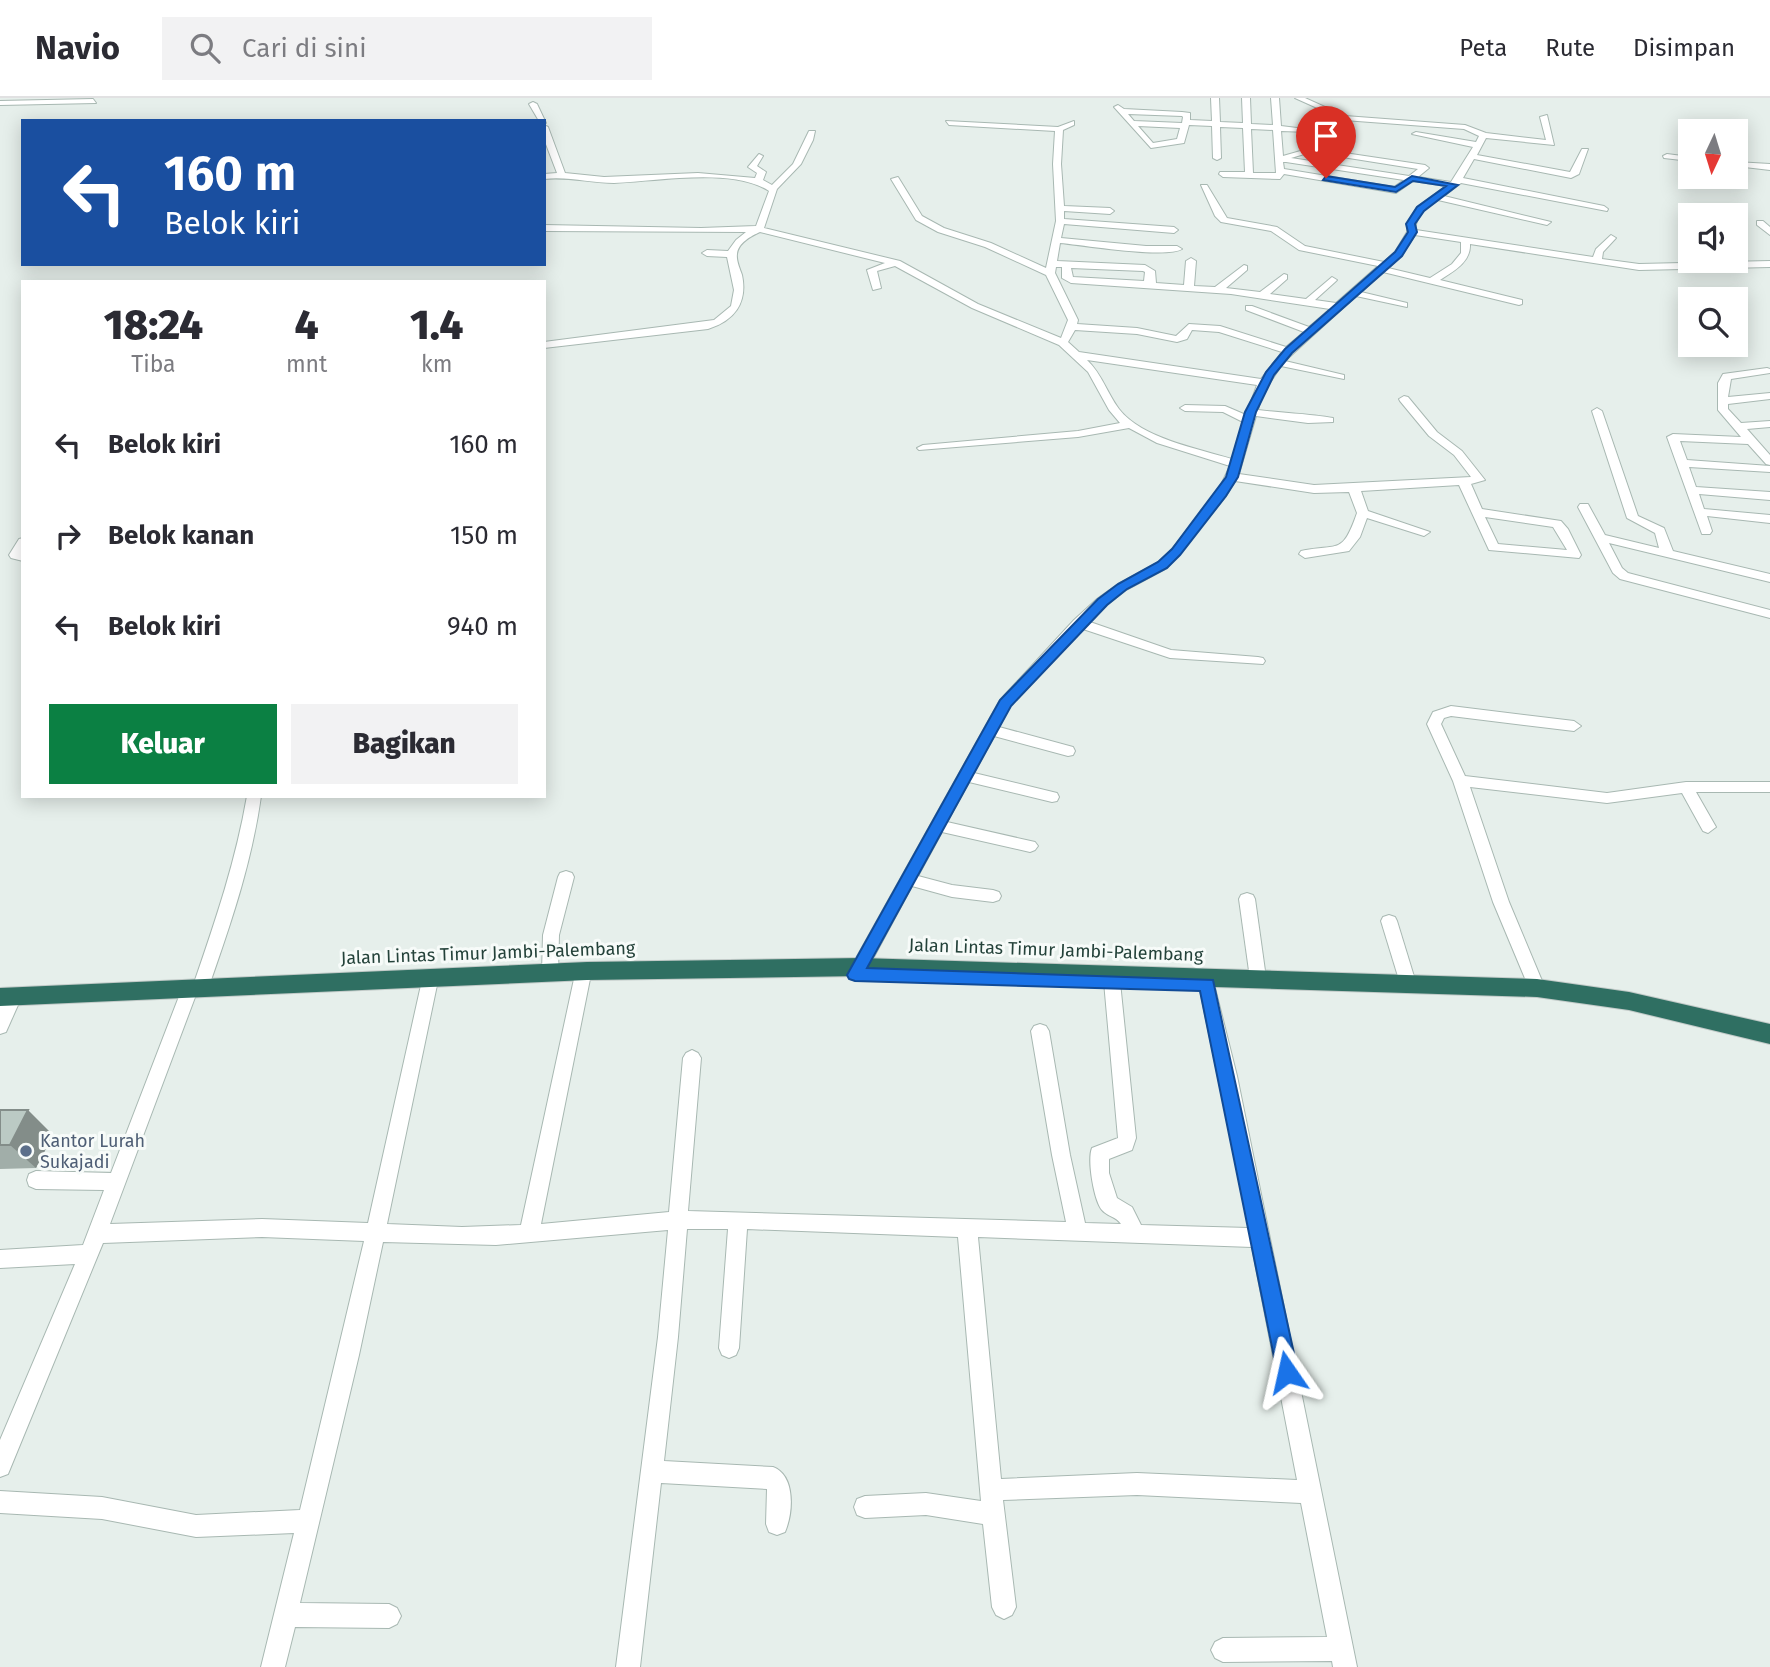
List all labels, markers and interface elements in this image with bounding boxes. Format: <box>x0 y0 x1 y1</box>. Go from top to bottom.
search box <box>162 17 652 80</box>
text: Navio <box>35 28 120 68</box>
icon: search <box>186 29 224 67</box>
text: Cari di sini <box>242 33 367 64</box>
text: Peta <box>1459 34 1507 62</box>
text: Rute <box>1545 34 1595 62</box>
text: Disimpan <box>1633 34 1735 62</box>
pin <box>1296 106 1356 178</box>
icon: arrive <box>1307 117 1345 155</box>
north arrow <box>1678 119 1748 189</box>
map controls <box>1678 119 1748 357</box>
text: 160 m <box>164 144 296 203</box>
icon: left <box>49 147 140 238</box>
button: sound <box>1678 203 1748 273</box>
text: Belok kiri <box>164 204 300 242</box>
button: search <box>1678 287 1748 357</box>
text: 18:24 <box>104 300 203 350</box>
text: 4 <box>295 300 319 350</box>
text: 1.4 <box>410 300 463 350</box>
text: Tiba <box>131 350 176 378</box>
text: mnt <box>286 350 327 378</box>
text: km <box>421 350 452 378</box>
icon: left <box>49 426 87 464</box>
text: Belok kiri <box>108 429 221 460</box>
text: 160 m <box>449 429 518 460</box>
icon: right <box>49 517 87 555</box>
text: Belok kanan <box>108 520 254 551</box>
text: 150 m <box>450 520 518 551</box>
icon: left <box>49 608 87 646</box>
text: Belok kiri <box>108 611 221 642</box>
text: 940 m <box>447 611 518 642</box>
button: Keluar <box>49 704 277 784</box>
button: Bagikan <box>291 704 518 784</box>
street label: Jalan Lintas Timur Jambi-Palembang <box>908 934 1204 966</box>
street label: Jalan Lintas Timur Jambi-Palembang <box>340 937 636 969</box>
place label: Kantor Lurah Sukajadi <box>40 1130 145 1173</box>
marker: Kantor Lurah Sukajadi <box>18 1143 34 1159</box>
position arrow <box>1250 1335 1324 1409</box>

